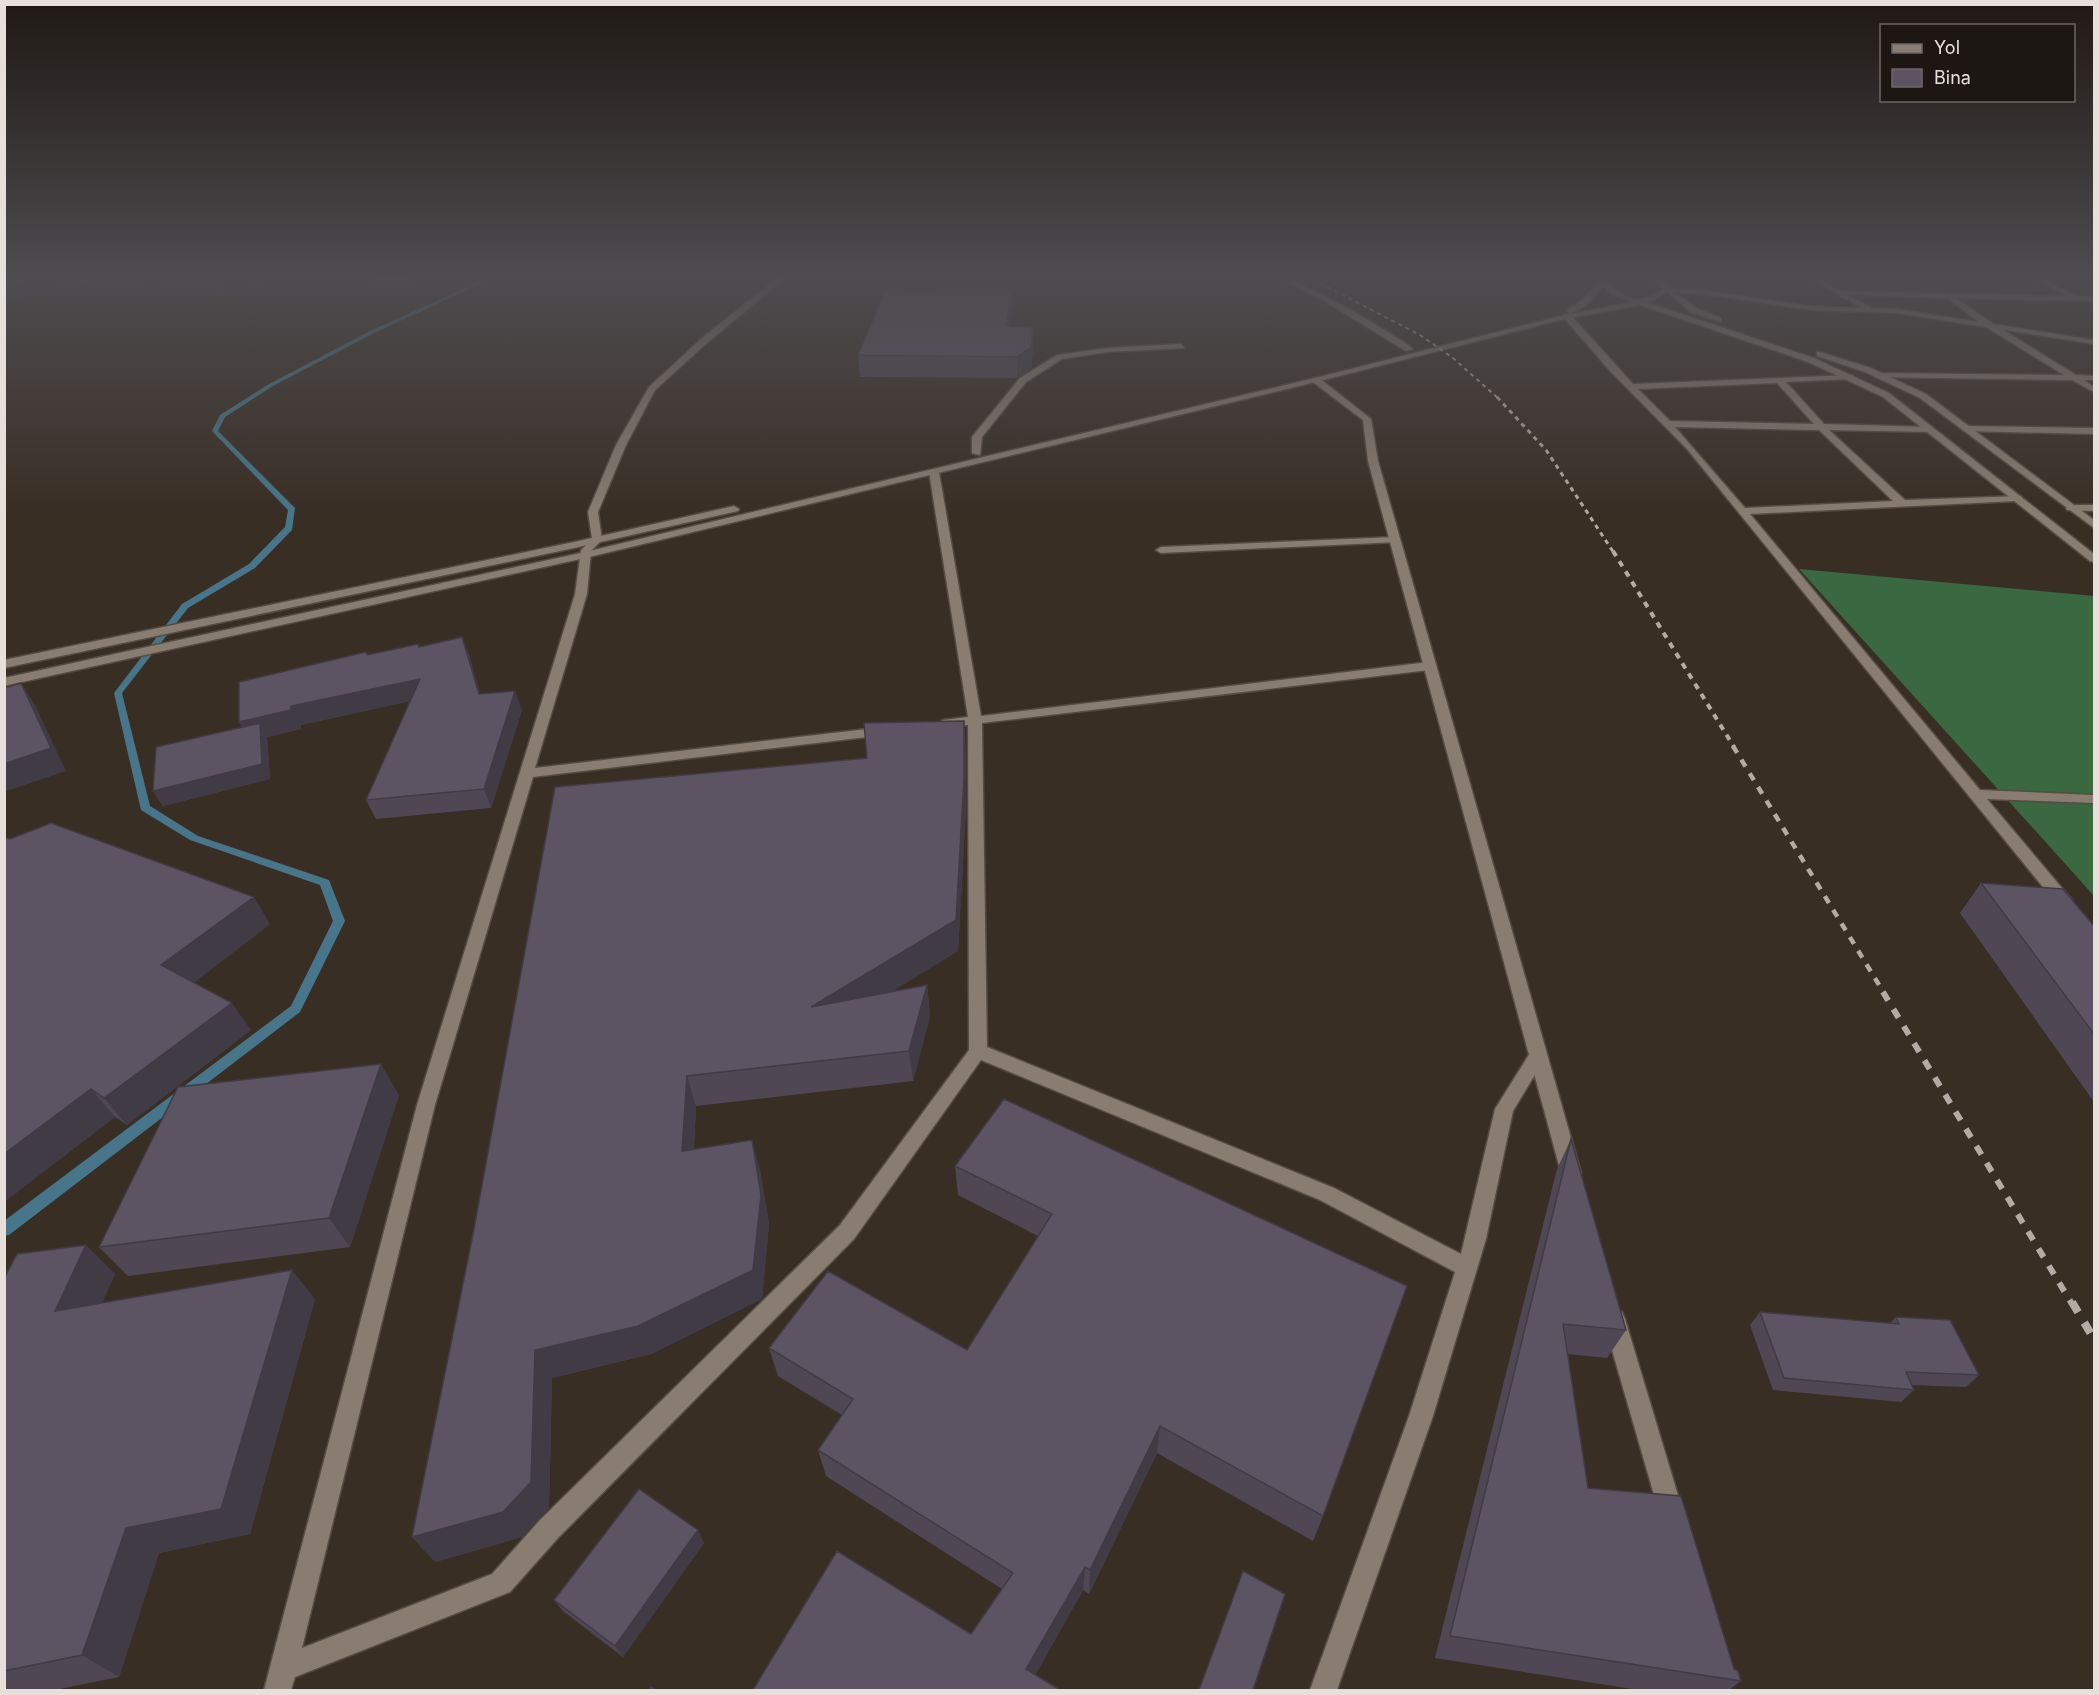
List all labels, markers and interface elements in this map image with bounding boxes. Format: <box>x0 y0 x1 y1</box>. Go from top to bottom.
legend <box>1880 24 2075 102</box>
text: Yol <box>1934 37 1960 58</box>
text: Bina <box>1934 67 1971 88</box>

